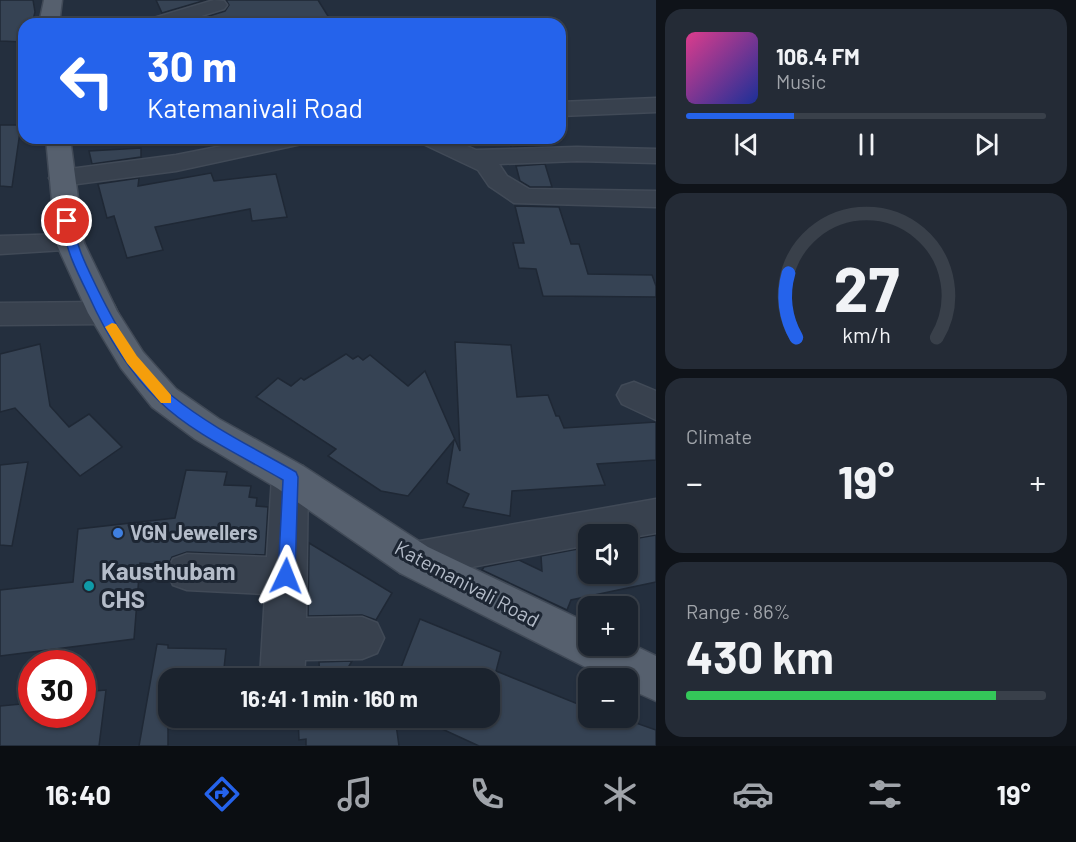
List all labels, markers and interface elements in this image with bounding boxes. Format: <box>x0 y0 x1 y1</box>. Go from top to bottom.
text: 30 m <box>147 40 237 90</box>
icon: left <box>48 42 126 120</box>
text: 106.4 FM <box>776 43 860 69</box>
text: Music <box>776 69 826 93</box>
text: Katemanivali Road <box>147 91 363 123</box>
icon: previous <box>730 128 763 161</box>
icon: pause <box>850 128 883 161</box>
icon: next <box>970 128 1003 161</box>
pin <box>41 195 92 246</box>
icon: arrive <box>50 204 83 237</box>
text: 27 <box>833 250 899 324</box>
text: km/h <box>842 322 890 347</box>
text: Climate <box>686 424 752 448</box>
text: 19° <box>838 454 894 508</box>
text: − <box>686 462 703 502</box>
text: + <box>1030 462 1046 502</box>
place label: VGN Jewellers <box>130 520 257 544</box>
map controls <box>578 524 638 728</box>
button: sound <box>578 524 638 584</box>
marker: VGN Jewellers <box>111 526 125 540</box>
street label: Katemanivali Road <box>391 535 544 631</box>
position arrow <box>254 544 318 608</box>
place label: Kausthubam CHS <box>101 556 235 613</box>
marker: Kausthubam CHS <box>82 579 96 593</box>
button: + <box>578 596 638 656</box>
text: Range · 86% <box>686 599 790 623</box>
text: 430 km <box>686 629 834 683</box>
speed limit sign: 30 <box>18 650 96 728</box>
button: − <box>578 668 638 728</box>
text: 16:41 · 1 min · 160 m <box>240 685 418 711</box>
icon: directions <box>201 773 243 815</box>
icon: music <box>334 773 376 815</box>
icon: phone <box>466 773 508 815</box>
icon: climate <box>599 773 641 815</box>
icon: car <box>732 773 774 815</box>
icon: filters <box>864 773 906 815</box>
text: 16:40 <box>45 778 111 810</box>
text: 19° <box>997 778 1031 810</box>

